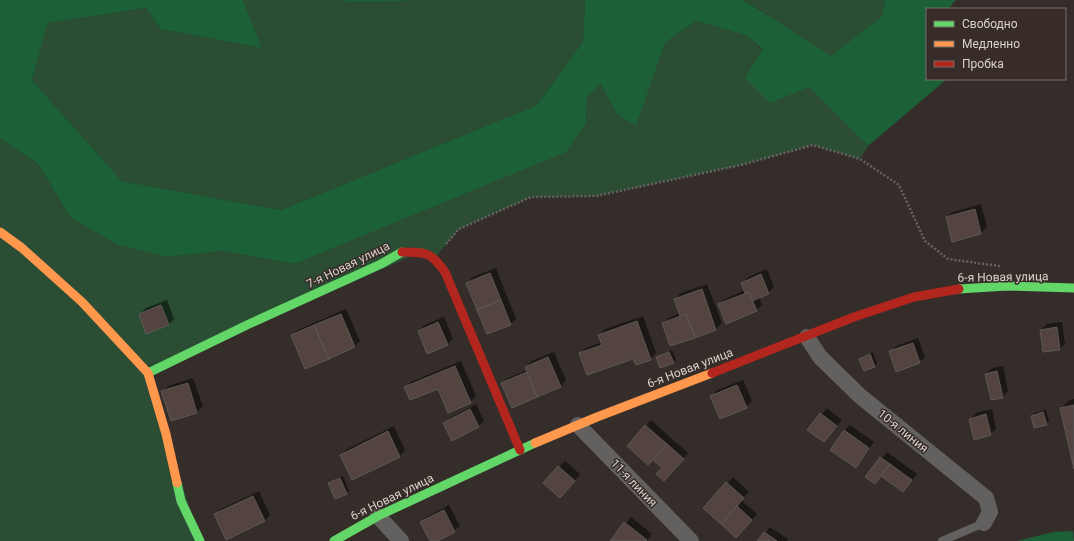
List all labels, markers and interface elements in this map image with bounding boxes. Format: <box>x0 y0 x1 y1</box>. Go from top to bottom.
legend <box>926 8 1066 80</box>
text: Свободно <box>962 17 1018 31</box>
text: Медленно <box>962 37 1020 51</box>
text: Пробка <box>962 57 1004 71</box>
street label: 7-я Новая улица <box>304 239 392 291</box>
street label: 6-я Новая улица <box>957 269 1049 285</box>
street label: 6-я Новая улица <box>645 345 735 391</box>
street label: 10-я линия <box>875 406 931 456</box>
street label: 11-я линия <box>608 456 660 510</box>
street label: 6-я Новая улица <box>348 471 436 523</box>

